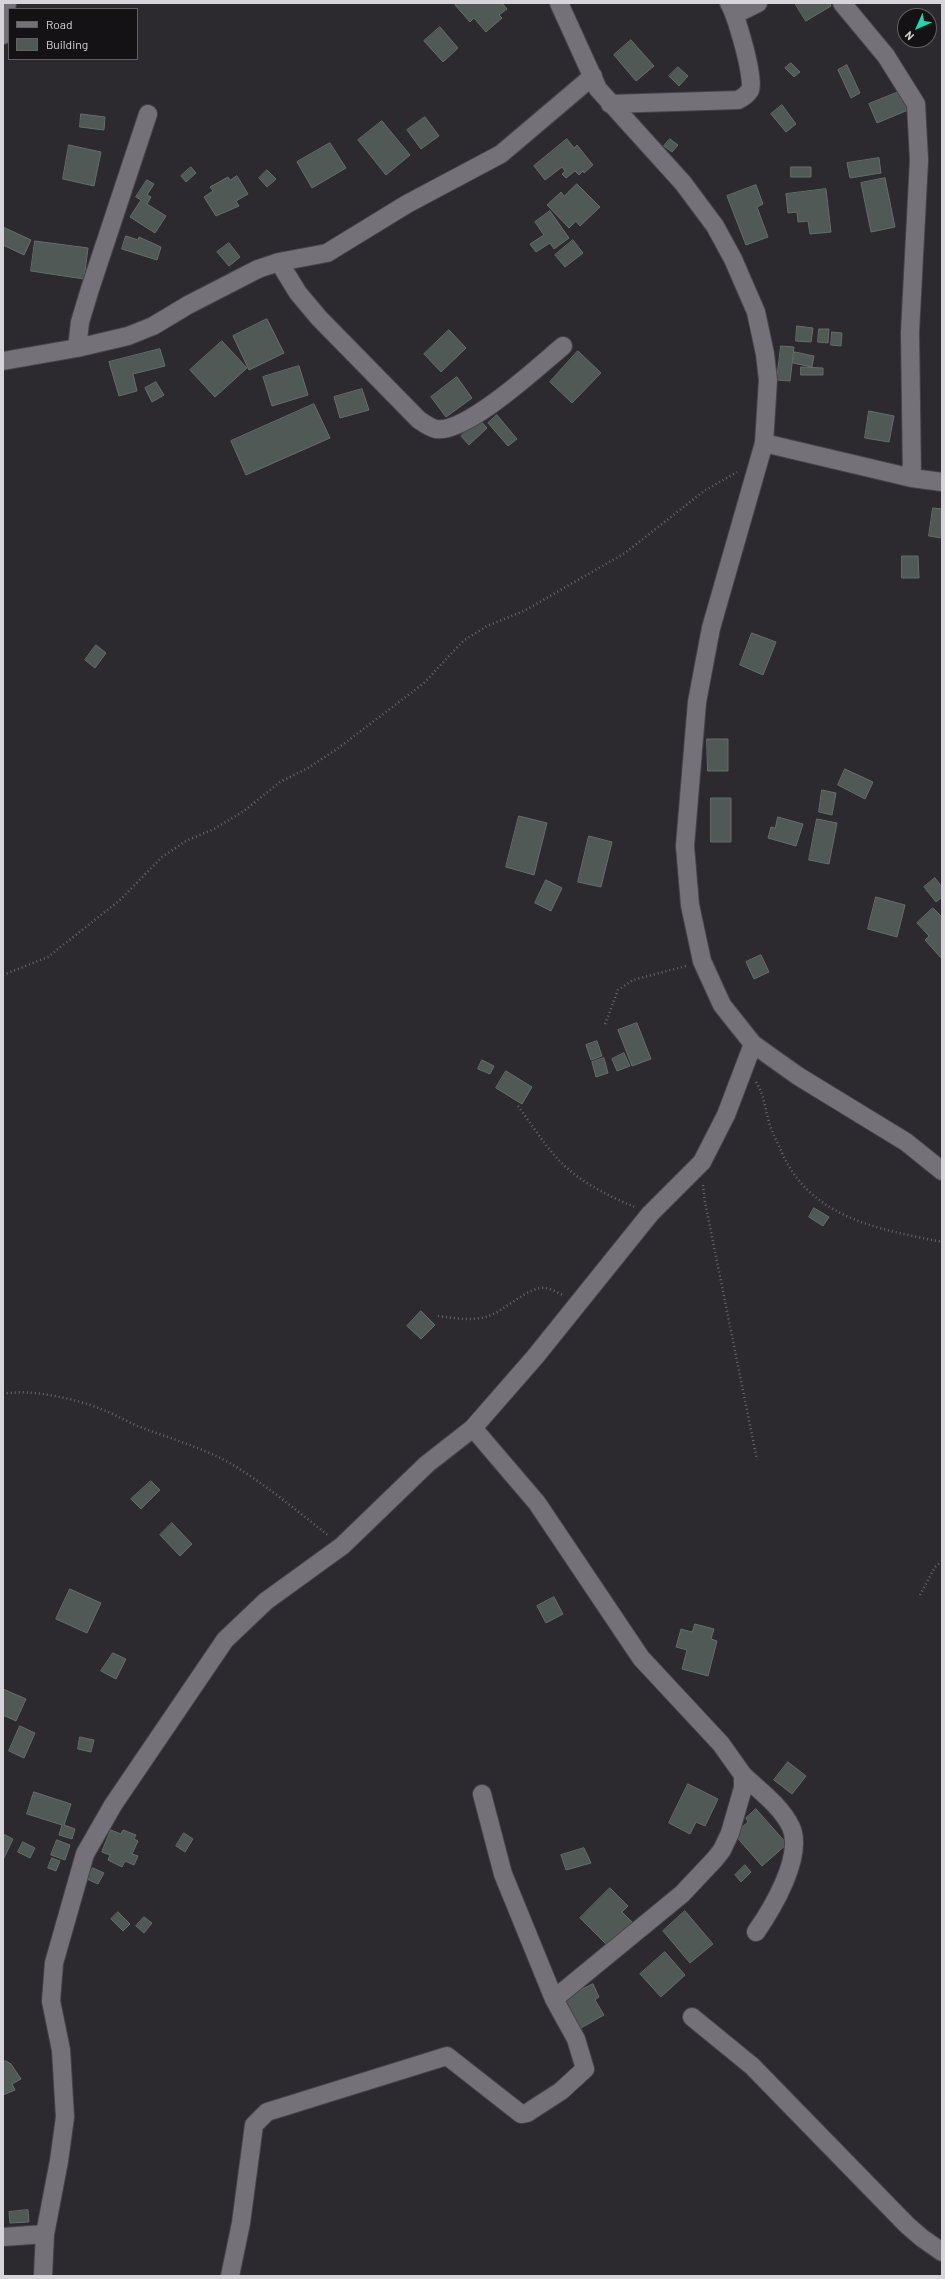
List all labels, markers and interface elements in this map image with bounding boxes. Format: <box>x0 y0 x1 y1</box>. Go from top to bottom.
legend <box>8 8 138 60</box>
north arrow <box>897 8 937 48</box>
text: Road <box>46 17 73 31</box>
text: N <box>902 29 916 43</box>
text: Building <box>46 37 88 51</box>

